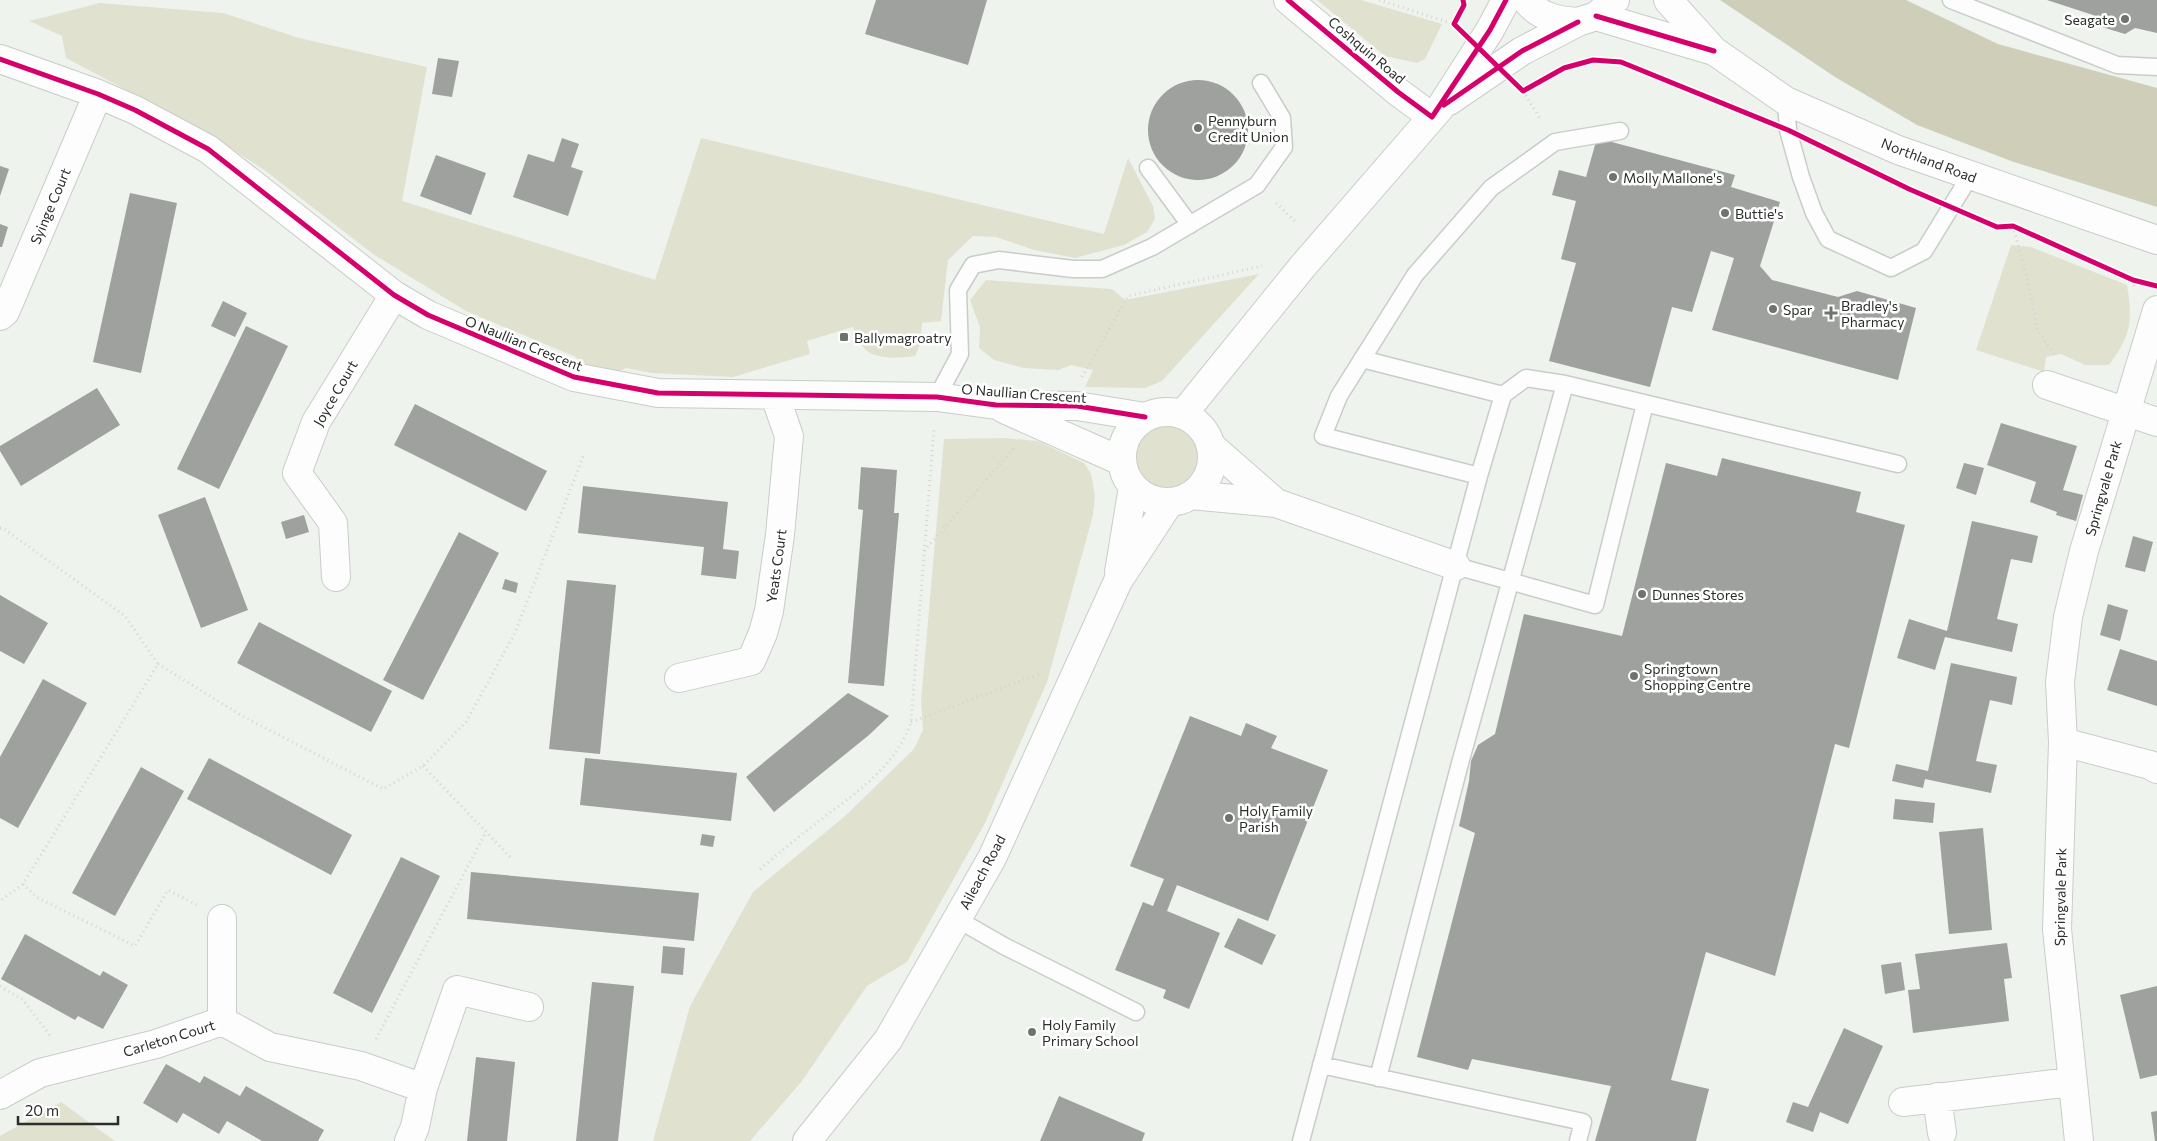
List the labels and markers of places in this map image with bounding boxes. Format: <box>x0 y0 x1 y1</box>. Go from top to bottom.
place label: Seagate <box>2064 11 2115 28</box>
marker: Seagate <box>2119 13 2131 25</box>
place label: Pennyburn Credit Union <box>1208 112 1289 145</box>
marker: Pennyburn Credit Union <box>1192 122 1204 134</box>
place label: Molly Mallone's <box>1623 169 1722 186</box>
marker: Molly Mallone's <box>1607 171 1619 183</box>
place label: Buttie's <box>1735 205 1784 222</box>
marker: Buttie's <box>1719 207 1731 219</box>
place label: Bradley's Pharmacy <box>1841 297 1904 330</box>
place label: Spar <box>1783 301 1813 318</box>
marker: Spar <box>1767 303 1779 315</box>
marker: Bradley's Pharmacy <box>1825 307 1837 319</box>
place label: Ballymagroatry <box>854 329 951 346</box>
marker: Ballymagroatry <box>838 331 850 343</box>
place label: Dunnes Stores <box>1652 586 1744 603</box>
marker: Dunnes Stores <box>1636 588 1648 600</box>
place label: Springtown Shopping Centre <box>1644 660 1751 693</box>
marker: Springtown Shopping Centre <box>1628 670 1640 682</box>
place label: Holy Family Parish <box>1239 802 1313 835</box>
marker: Holy Family Parish <box>1223 812 1235 824</box>
place label: Holy Family Primary School <box>1042 1016 1138 1049</box>
marker: Holy Family Primary School <box>1026 1026 1038 1038</box>

